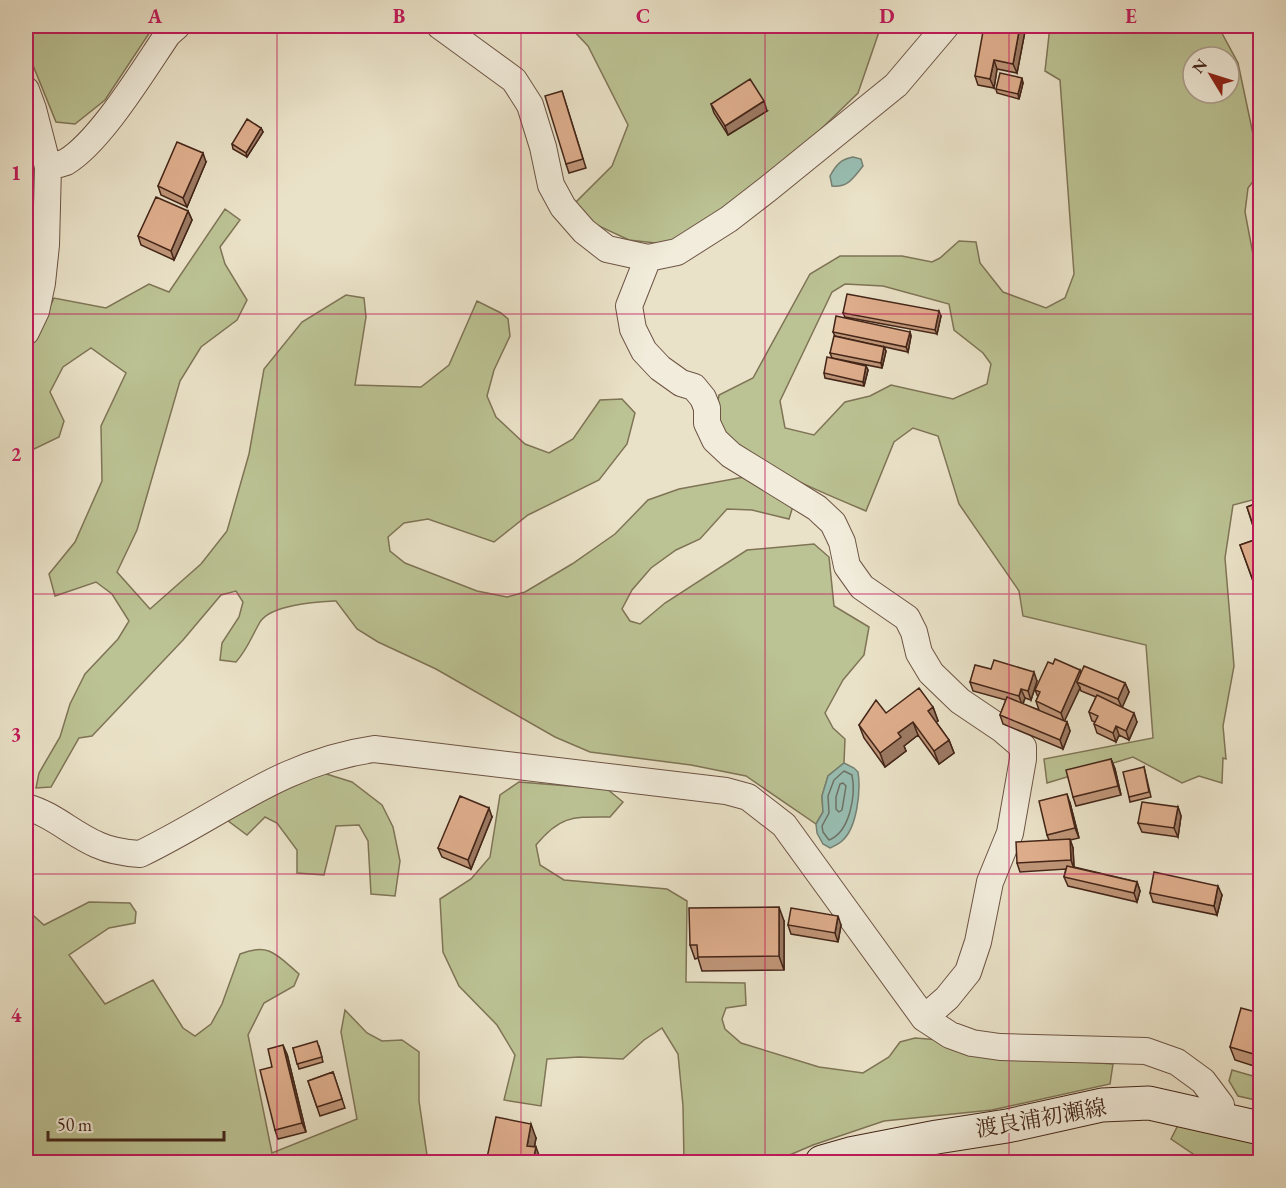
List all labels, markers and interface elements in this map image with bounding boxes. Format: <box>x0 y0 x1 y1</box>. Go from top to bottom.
text: A <box>147 3 163 29</box>
text: B <box>393 3 405 29</box>
text: C <box>636 3 650 29</box>
text: D <box>879 3 895 29</box>
text: E <box>1125 3 1137 29</box>
north arrow <box>1181 45 1241 105</box>
text: N <box>1187 54 1212 78</box>
text: 1 <box>11 160 21 186</box>
text: 2 <box>11 441 22 467</box>
text: 3 <box>11 721 21 747</box>
text: 4 <box>11 1002 22 1028</box>
street label: 渡良浦初瀬線 <box>973 1092 1109 1144</box>
scale bar <box>48 1104 224 1142</box>
text: 50 m <box>57 1113 92 1136</box>

